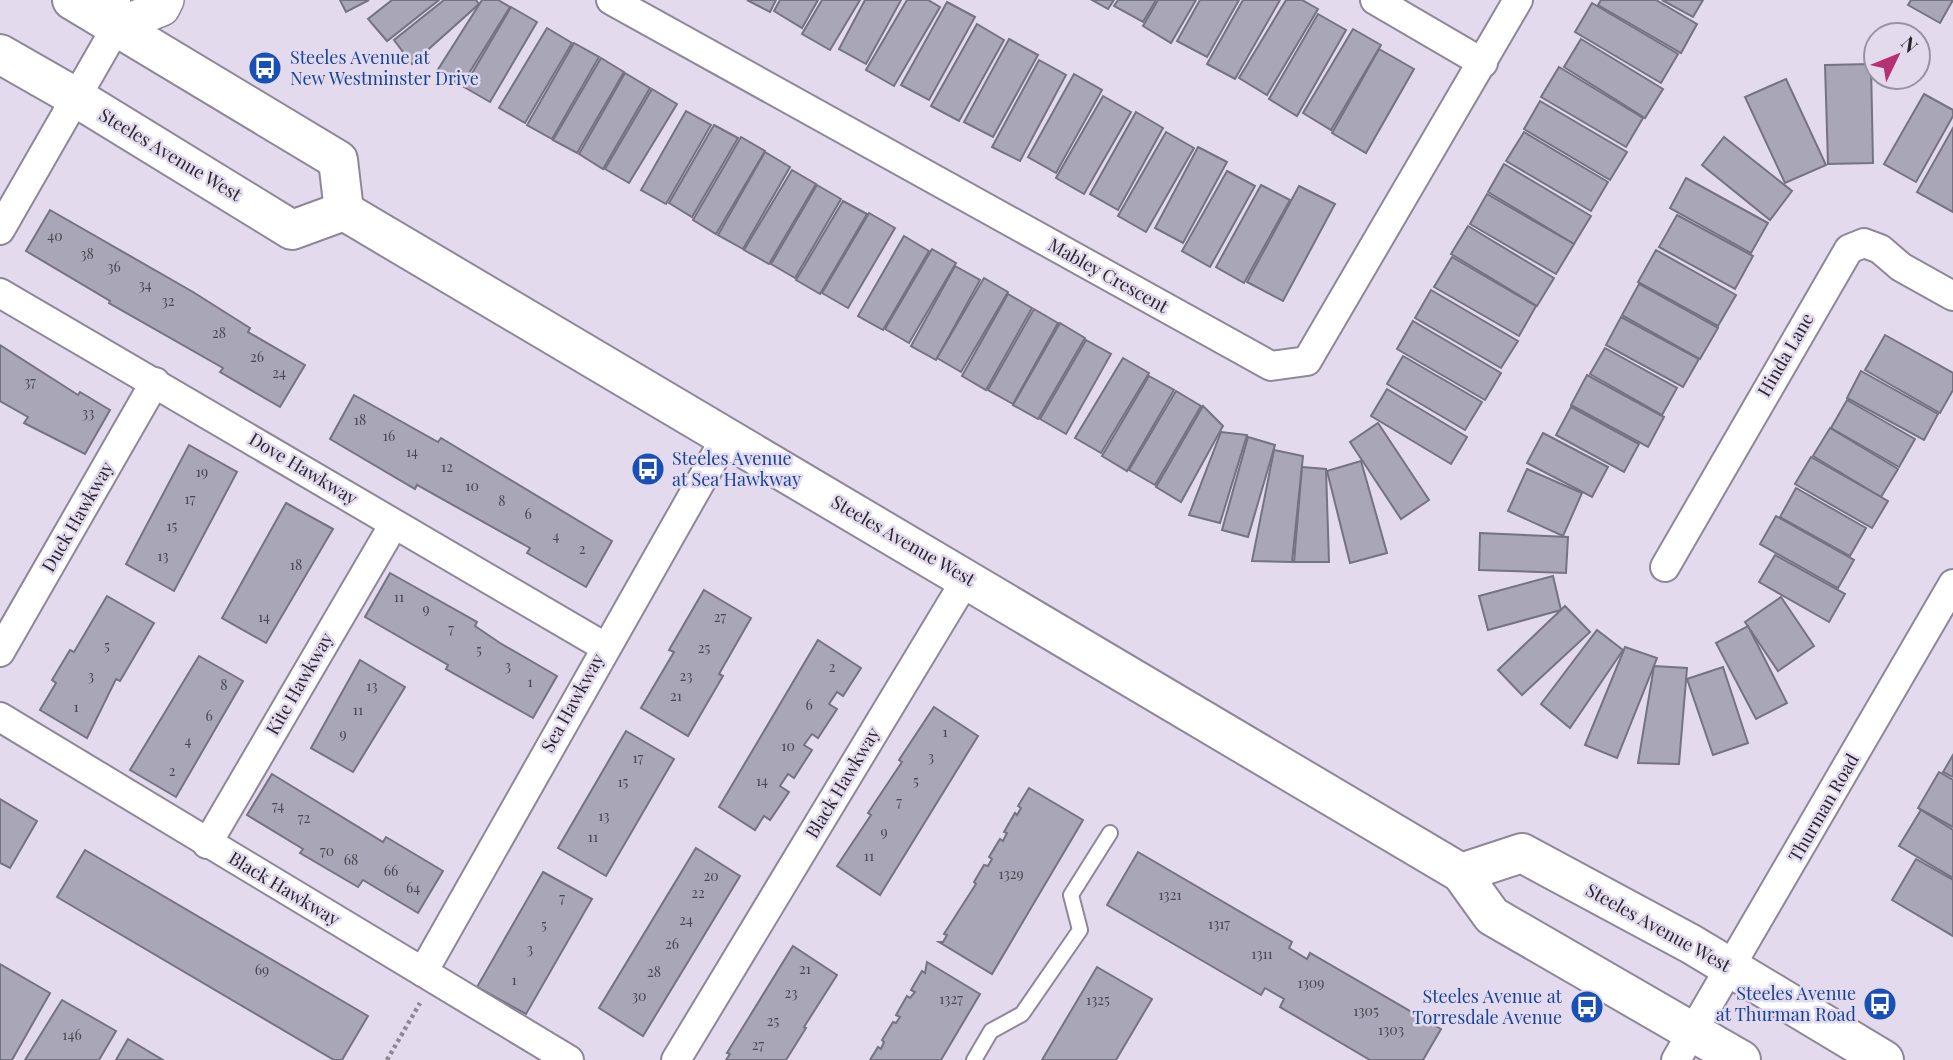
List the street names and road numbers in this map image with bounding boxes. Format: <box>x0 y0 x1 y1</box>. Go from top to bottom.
street label: Steeles Avenue West <box>95 102 247 207</box>
street label: Mabley Crescent <box>1044 232 1173 318</box>
street label: Hinda Lane <box>1752 308 1819 401</box>
street label: Dove Hawkway <box>245 426 362 510</box>
street label: Duck Hawkway <box>36 457 118 576</box>
street label: Steeles Avenue West <box>827 489 980 591</box>
street label: Kite Hawkway <box>260 628 338 739</box>
street label: Sea Hawkway <box>535 649 609 756</box>
street label: Black Hawkway <box>800 723 885 842</box>
street label: Thurman Road <box>1782 749 1864 866</box>
street label: Black Hawkway <box>225 846 344 931</box>
street label: Steeles Avenue West <box>1582 877 1736 977</box>

